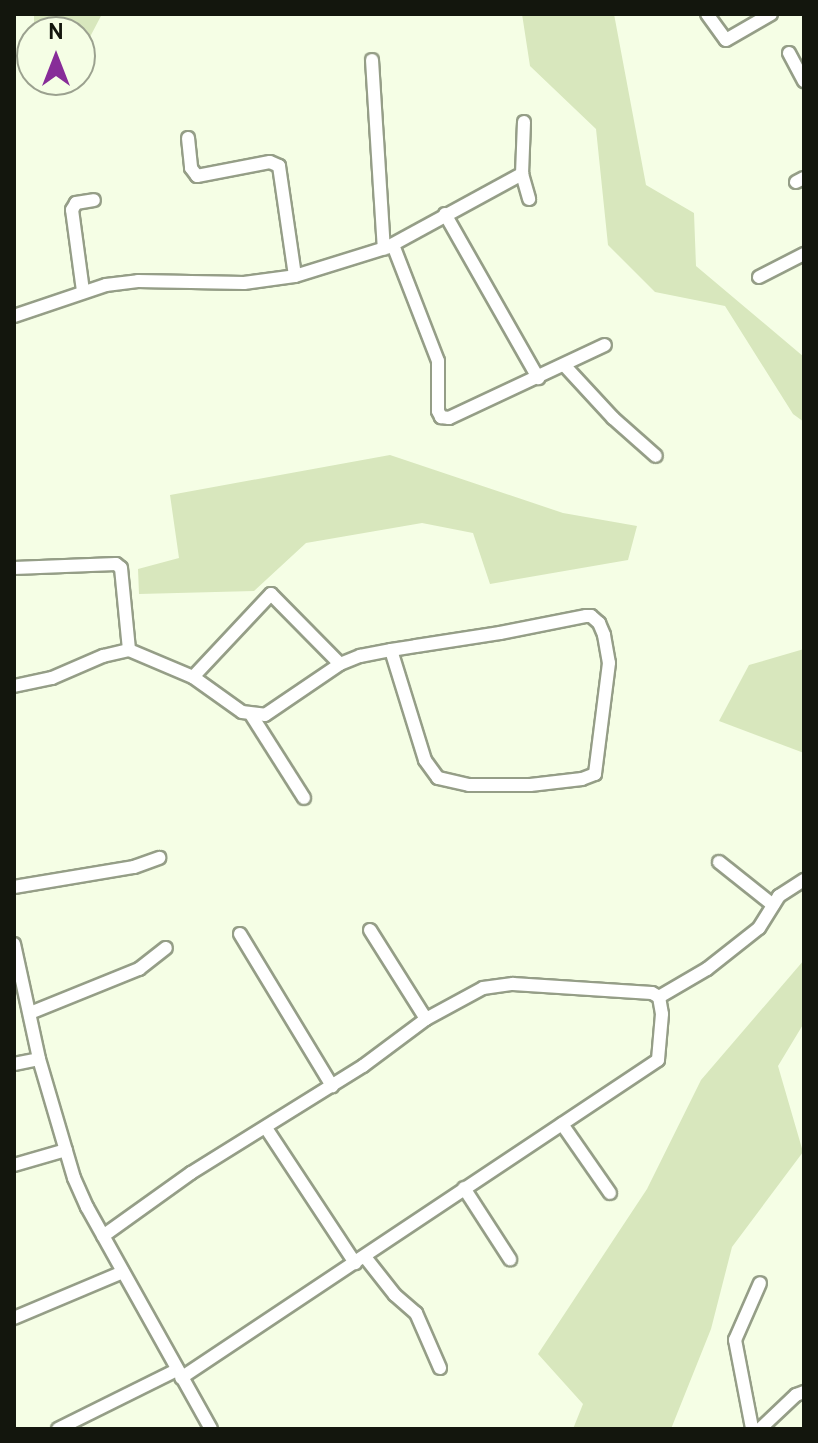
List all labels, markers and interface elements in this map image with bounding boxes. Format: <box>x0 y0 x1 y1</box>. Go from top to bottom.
north arrow <box>16 16 96 96</box>
text: N <box>48 20 64 47</box>

